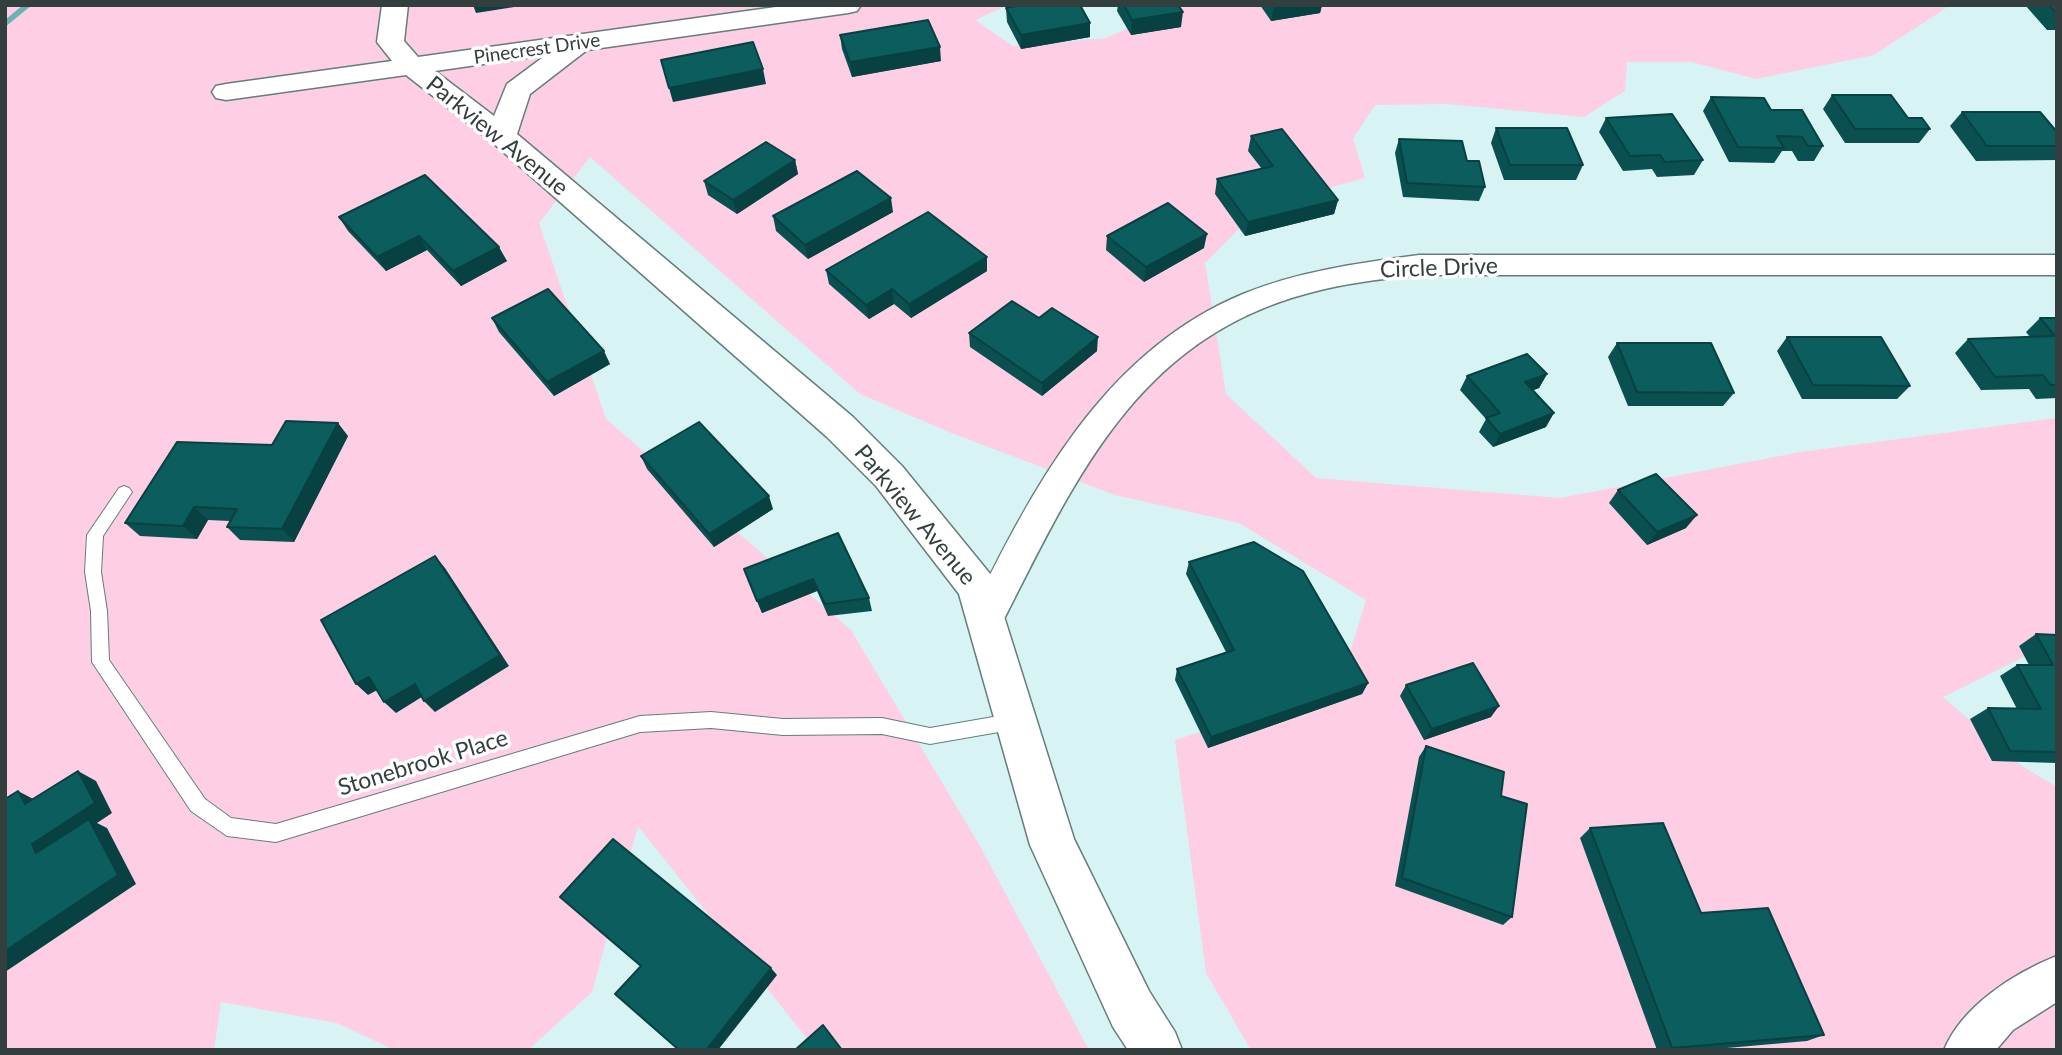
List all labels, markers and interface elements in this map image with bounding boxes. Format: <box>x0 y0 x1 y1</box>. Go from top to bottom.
street label: Pinecrest Drive <box>472 29 602 69</box>
street label: Parkview Avenue <box>421 70 573 202</box>
street label: Circle Drive <box>1380 252 1498 284</box>
street label: Parkview Avenue <box>848 439 982 591</box>
street label: Stonebrook Place <box>335 724 511 802</box>

